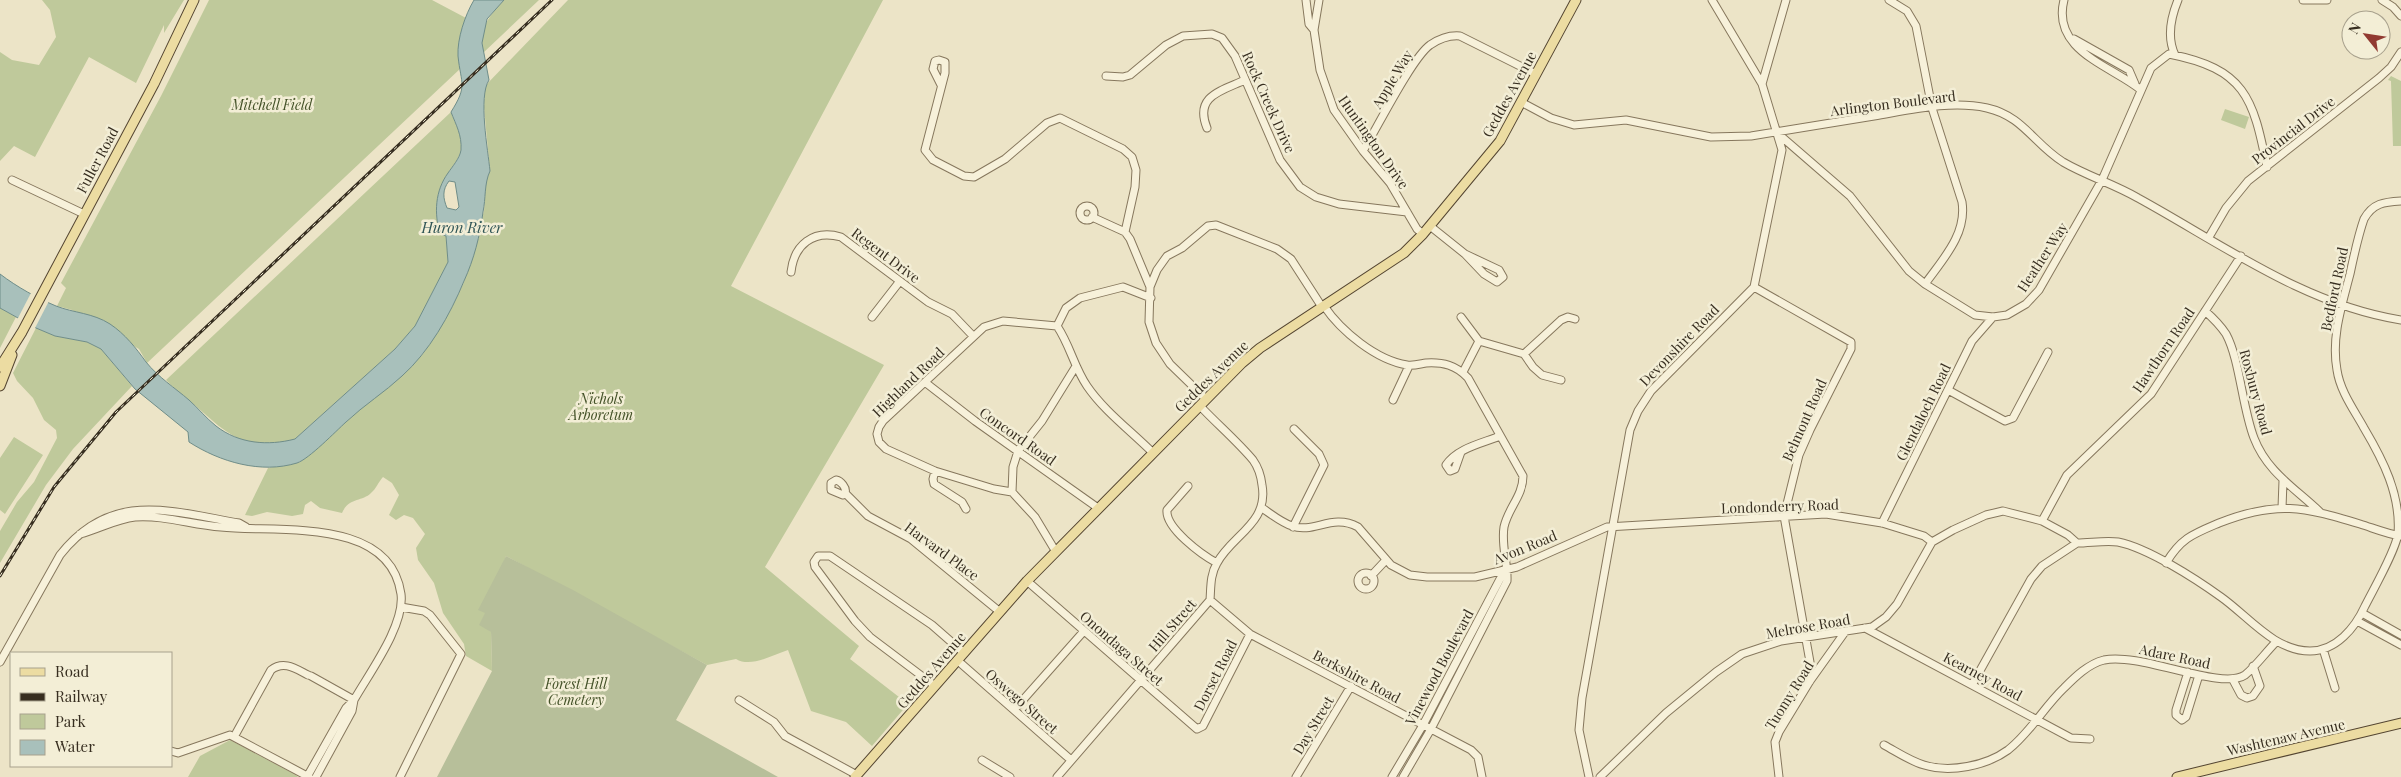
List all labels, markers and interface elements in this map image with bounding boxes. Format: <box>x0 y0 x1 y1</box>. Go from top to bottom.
north arrow <box>2341 10 2391 60</box>
text: N <box>2344 19 2365 37</box>
street label: Apple Way <box>1367 46 1417 113</box>
street label: Rock Creek Drive <box>1238 48 1300 156</box>
street label: Geddes Avenue <box>1477 48 1541 140</box>
street label: Arlington Boulevard <box>1828 86 1957 120</box>
street label: Huntington Drive <box>1335 91 1413 193</box>
street label: Provincial Drive <box>2247 92 2339 168</box>
park label: Mitchell Field <box>231 95 313 114</box>
street label: Fuller Road <box>72 124 122 196</box>
water label: Huron River <box>421 217 503 237</box>
street label: Heather Way <box>2012 218 2072 296</box>
street label: Regent Drive <box>848 223 924 287</box>
street label: Bedford Road <box>2316 245 2352 333</box>
street label: Devonshire Road <box>1635 300 1723 390</box>
street label: Hawthorn Road <box>2127 304 2199 396</box>
street label: Geddes Avenue <box>1170 336 1252 416</box>
street label: Highland Road <box>868 343 948 421</box>
street label: Roxbury Road <box>2235 347 2277 437</box>
street label: Glendaloch Road <box>1891 360 1955 464</box>
street label: Belmont Road <box>1777 376 1831 464</box>
park label: Nichols Arboretum <box>567 389 633 424</box>
street label: Concord Road <box>976 403 1060 469</box>
street label: Londonderry Road <box>1721 494 1839 518</box>
street label: Harvard Place <box>901 517 983 585</box>
street label: Avon Road <box>1489 526 1560 569</box>
street label: Hill Street <box>1144 594 1201 655</box>
street label: Onondaga Street <box>1076 606 1169 690</box>
street label: Vinewood Boulevard <box>1400 606 1478 729</box>
street label: Melrose Road <box>1764 609 1852 643</box>
street label: Geddes Avenue <box>892 628 970 712</box>
street label: Dorset Road <box>1189 636 1241 714</box>
street label: Adare Road <box>2137 639 2212 673</box>
street label: Berkshire Road <box>1310 645 1404 707</box>
street label: Kearney Road <box>1940 647 2026 705</box>
legend <box>10 652 172 767</box>
street label: Tuomy Road <box>1760 657 1818 733</box>
text: Road <box>55 661 89 681</box>
street label: Oswego Street <box>982 664 1063 738</box>
park label: Forest Hill Cemetery <box>544 674 608 709</box>
text: Railway <box>55 686 108 706</box>
street label: Day Street <box>1288 691 1338 758</box>
text: Park <box>55 711 87 731</box>
street label: Washtenaw Avenue <box>2224 714 2347 760</box>
text: Water <box>54 736 95 756</box>

